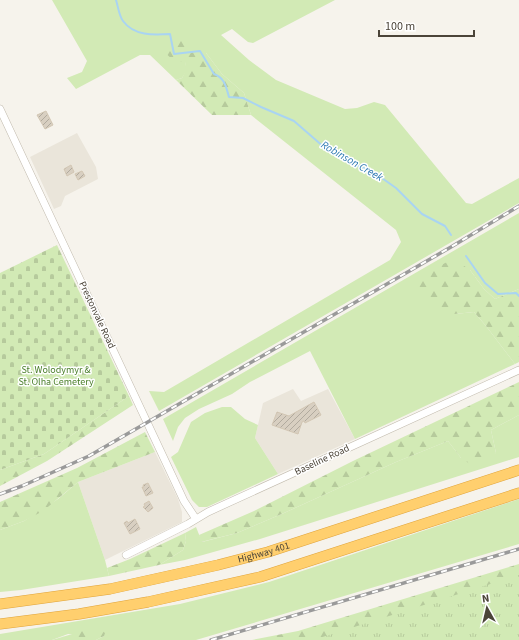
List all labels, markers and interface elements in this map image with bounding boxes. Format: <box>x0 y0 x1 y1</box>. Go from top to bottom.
scale bar <box>379 12 474 38</box>
text: 100 m <box>385 18 415 35</box>
water label: Robinson Creek <box>318 137 386 185</box>
street label: Prestonvale Road <box>75 279 119 351</box>
park label: St. Wolodymyr & St. Olha Cemetery <box>18 363 94 389</box>
street label: Baseline Road <box>292 441 352 479</box>
street label: Highway 401 <box>236 538 291 567</box>
north arrow <box>467 588 507 628</box>
text: N <box>481 591 490 607</box>

